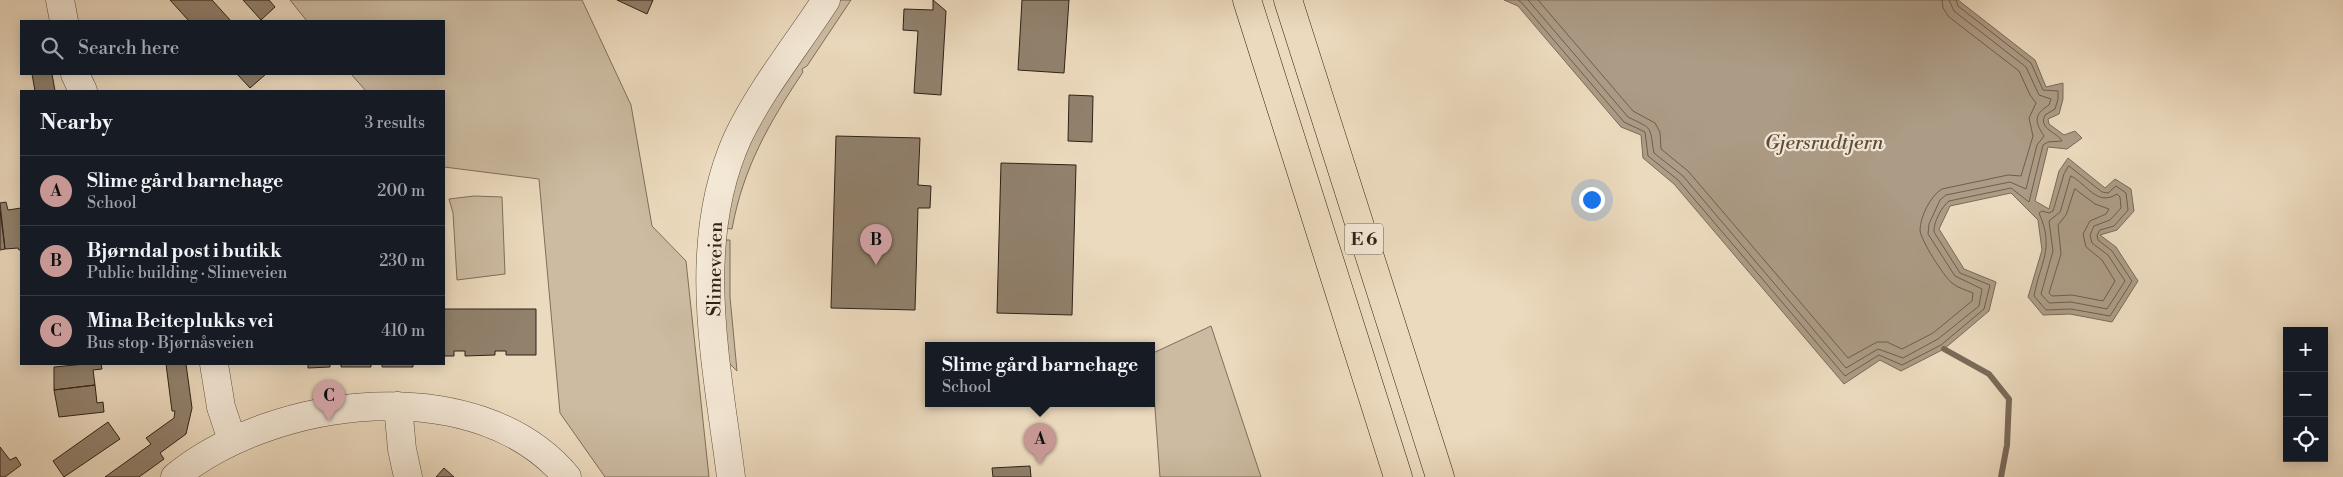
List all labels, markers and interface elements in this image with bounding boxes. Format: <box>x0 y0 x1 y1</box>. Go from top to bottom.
search box <box>20 20 445 75</box>
icon: search <box>38 34 66 62</box>
text: Search here <box>78 36 179 60</box>
text: Nearby <box>40 110 113 136</box>
text: 3 results <box>364 113 425 133</box>
water label: Gjersrudtjern <box>1765 131 1884 156</box>
text: Slime gård barnehage <box>87 169 283 193</box>
text: A <box>50 181 62 201</box>
text: 200 m <box>377 181 425 201</box>
your location <box>1579 187 1605 213</box>
text: School <box>87 193 136 213</box>
street label: Slimeveien <box>702 221 728 317</box>
road number: E 6 <box>1345 223 1383 254</box>
pin: B <box>860 224 892 265</box>
text: Bjørndal post i butikk <box>87 239 282 263</box>
text: B <box>50 251 62 271</box>
text: 230 m <box>379 251 425 271</box>
text: Public building · Slimeveien <box>87 263 287 283</box>
text: Mina Beiteplukks vei <box>87 309 274 333</box>
text: C <box>50 321 62 341</box>
text: 410 m <box>381 321 425 341</box>
map controls <box>2283 327 2328 462</box>
button: + <box>2283 327 2328 372</box>
text: Bus stop · Bjørnåsveien <box>87 333 254 353</box>
popup <box>925 342 1155 407</box>
text: Slime gård barnehage <box>942 353 1138 377</box>
button: − <box>2283 372 2328 417</box>
text: School <box>942 377 991 397</box>
pin: C <box>313 380 345 421</box>
button: locate <box>2283 417 2328 462</box>
pin: A <box>1024 423 1056 464</box>

